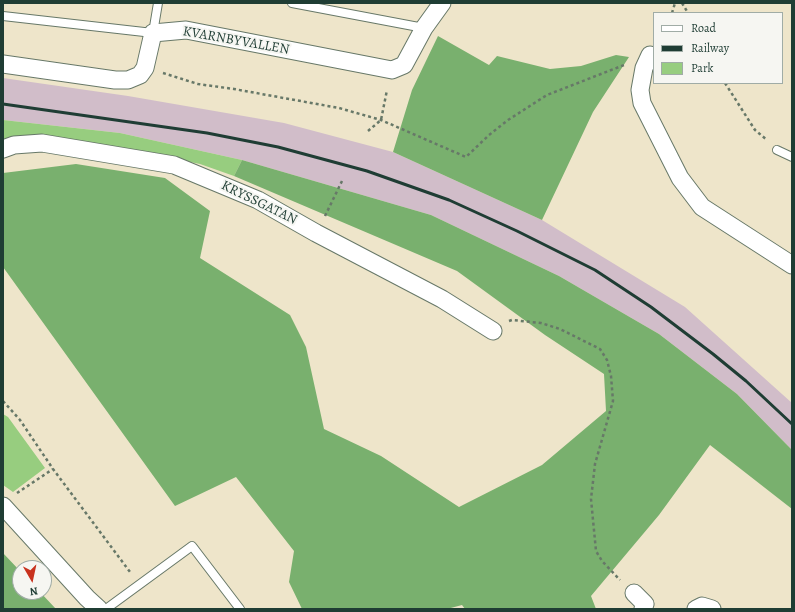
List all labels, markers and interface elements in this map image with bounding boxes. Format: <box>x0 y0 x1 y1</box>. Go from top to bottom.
legend <box>653 12 783 84</box>
text: Road <box>691 20 716 36</box>
street label: KVARNBYVALLEN <box>181 23 291 59</box>
text: Railway <box>691 40 729 56</box>
text: Park <box>691 60 714 76</box>
street label: KRYSSGATAN <box>218 177 300 229</box>
north arrow <box>12 560 52 600</box>
text: N <box>29 583 39 599</box>

